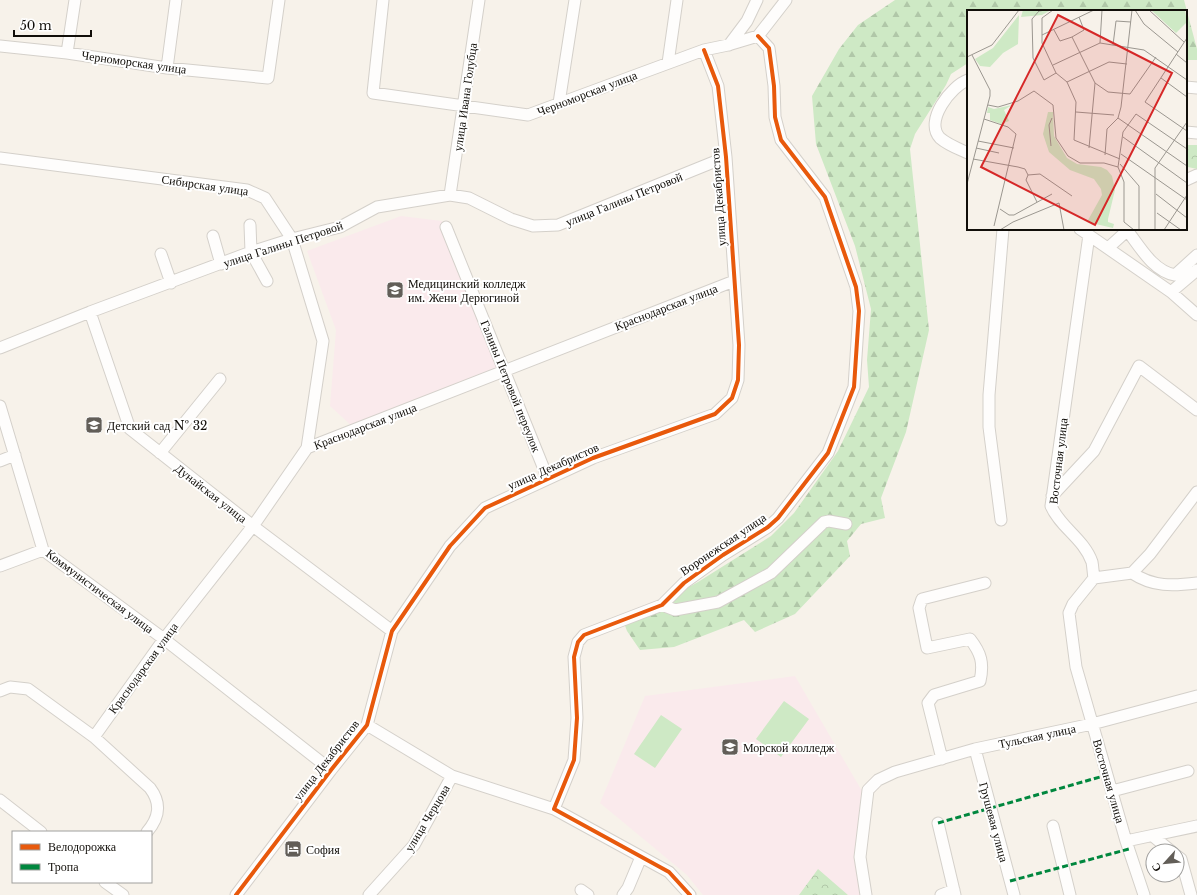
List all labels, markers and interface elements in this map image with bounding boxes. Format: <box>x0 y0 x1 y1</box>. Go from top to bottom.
inset map <box>967 10 1187 230</box>
scale bar <box>14 12 91 38</box>
text: 50 m <box>20 18 52 33</box>
street label: улица Ивана Голубца <box>450 41 480 152</box>
street label: Черноморская улица <box>81 47 188 77</box>
street label: Черноморская улица <box>535 67 640 119</box>
street label: улица Декабристов <box>707 147 729 247</box>
street label: улица Галины Петровой <box>563 168 685 229</box>
street label: Сибирская улица <box>160 171 250 199</box>
street label: улица Галины Петровой <box>221 217 345 270</box>
place label: Медицинский колледж им. Жени Дерюгиной <box>408 276 526 305</box>
school or university icon: Медицинский колледж им. Жени Дерюгиной <box>385 280 405 300</box>
street label: Краснодарская улица <box>612 280 720 334</box>
street label: Галины Петровой переулок <box>478 318 544 454</box>
street label: Краснодарская улица <box>311 399 419 453</box>
school or university icon: Детский сад № 32 <box>84 415 104 435</box>
street label: Восточная улица <box>1045 416 1071 505</box>
place label: Детский сад № 32 <box>107 418 208 433</box>
street label: улица Декабристов <box>505 439 601 493</box>
street label: Дунайская улица <box>172 460 251 526</box>
street label: Воронежская улица <box>677 509 769 578</box>
street label: Коммунистическая улица <box>43 546 157 637</box>
street label: Краснодарская улица <box>105 619 182 717</box>
street label: улица Декабристов <box>290 716 362 803</box>
street label: Тульская улица <box>997 720 1078 752</box>
school or university icon: Морской колледж <box>720 737 740 757</box>
street label: Восточная улица <box>1090 737 1128 825</box>
place label: Морской колледж <box>743 740 835 755</box>
street label: Грушевая улица <box>976 780 1012 864</box>
street label: улица Черцова <box>401 781 453 854</box>
legend <box>12 831 152 883</box>
text: Велодорожка <box>48 839 117 854</box>
hotel icon: София <box>283 839 303 859</box>
place label: София <box>306 842 340 857</box>
north arrow <box>1145 843 1185 883</box>
text: Тропа <box>48 859 79 874</box>
text: С <box>1148 861 1164 874</box>

